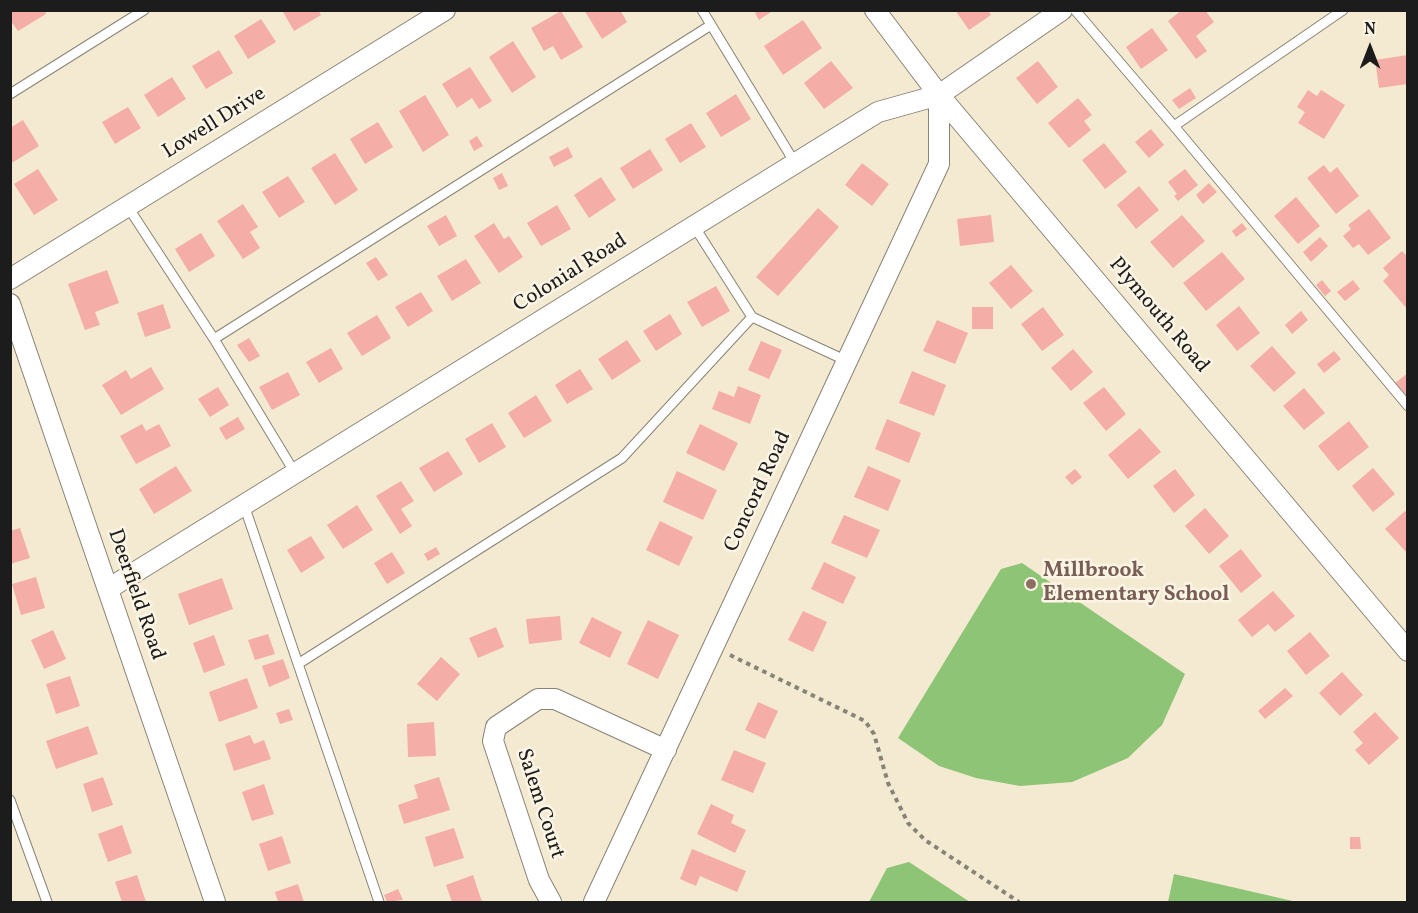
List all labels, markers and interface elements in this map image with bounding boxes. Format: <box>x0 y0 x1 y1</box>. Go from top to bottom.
north arrow <box>1340 18 1400 78</box>
text: N <box>1364 19 1376 41</box>
street label: Lowell Drive <box>159 82 271 166</box>
street label: Colonial Road <box>509 229 633 319</box>
street label: Plymouth Road <box>1102 253 1214 379</box>
street label: Concord Road <box>720 428 798 556</box>
street label: Deerfield Road <box>101 526 169 664</box>
place label: Millbrook Elementary School <box>1043 559 1229 609</box>
marker: Millbrook Elementary School <box>1024 577 1038 591</box>
street label: Salem Court <box>509 746 569 862</box>

